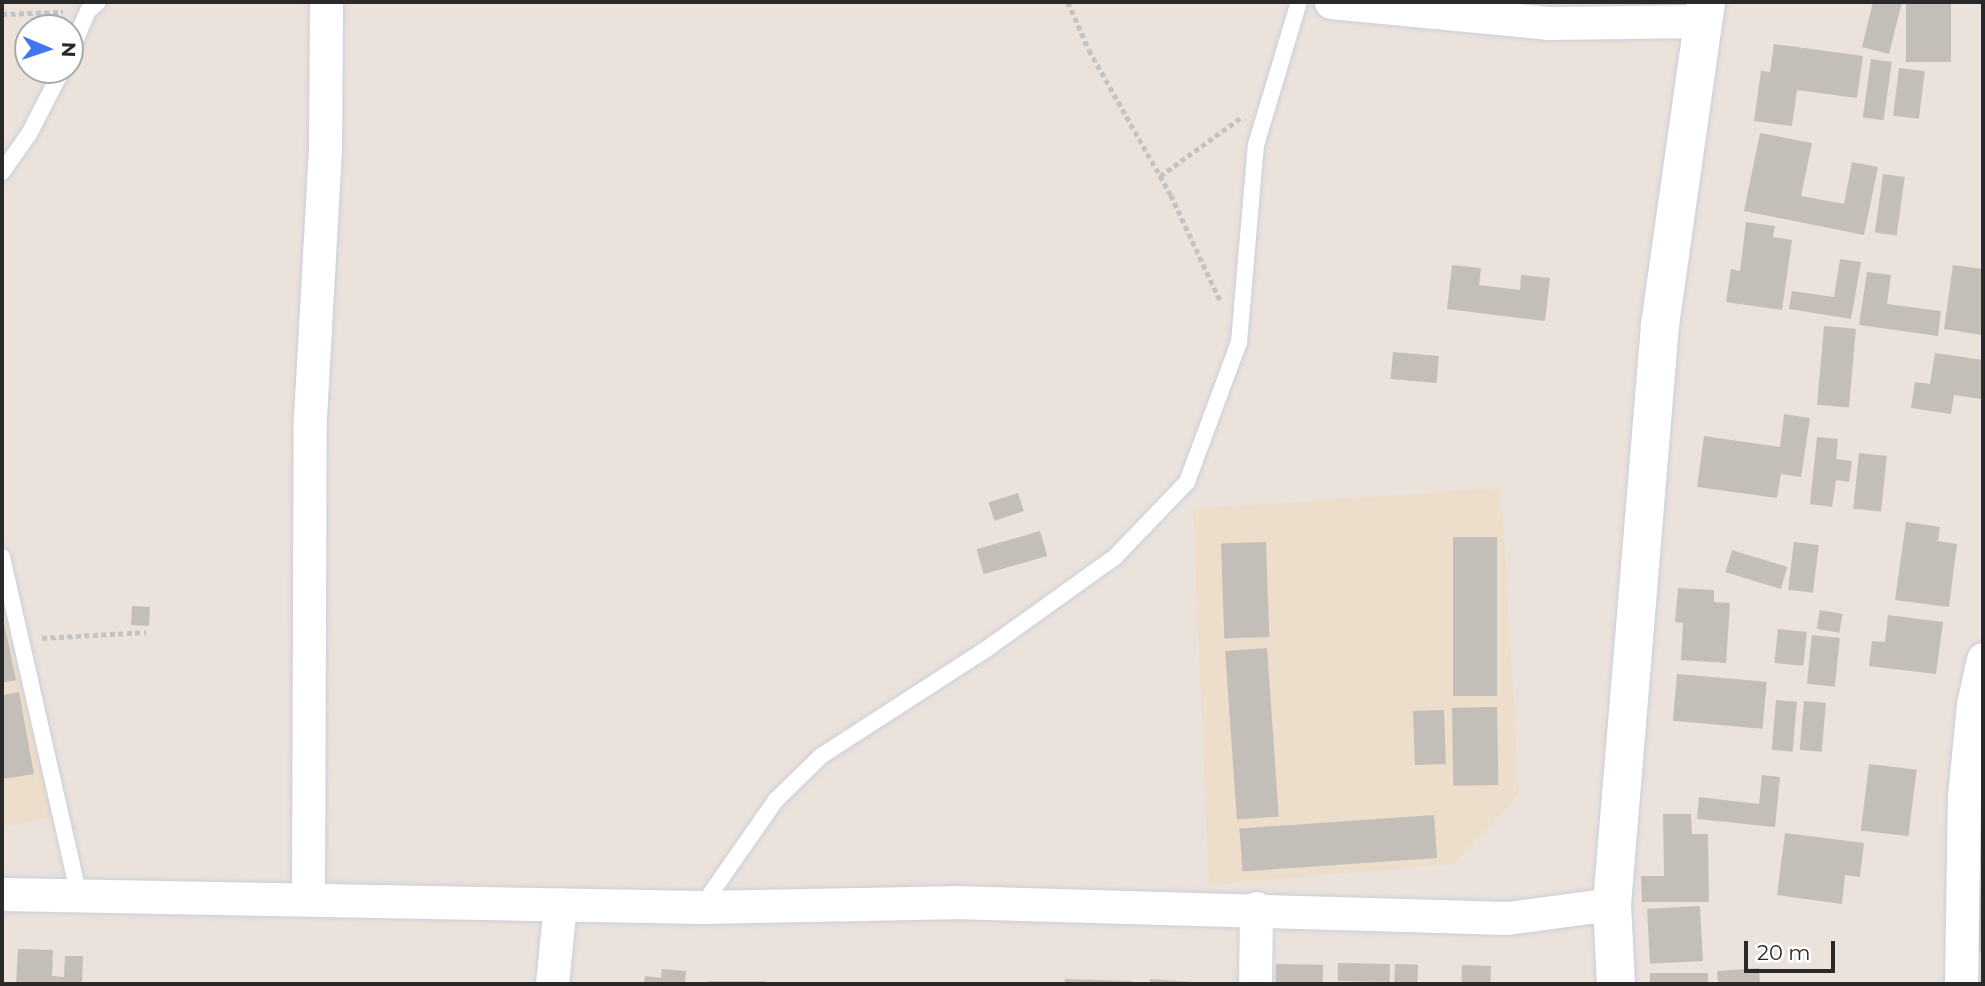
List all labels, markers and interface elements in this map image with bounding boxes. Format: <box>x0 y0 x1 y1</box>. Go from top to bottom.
north arrow <box>14 14 84 84</box>
text: N <box>57 42 80 58</box>
scale bar <box>1747 926 1838 970</box>
text: 20 m <box>1757 940 1811 965</box>

